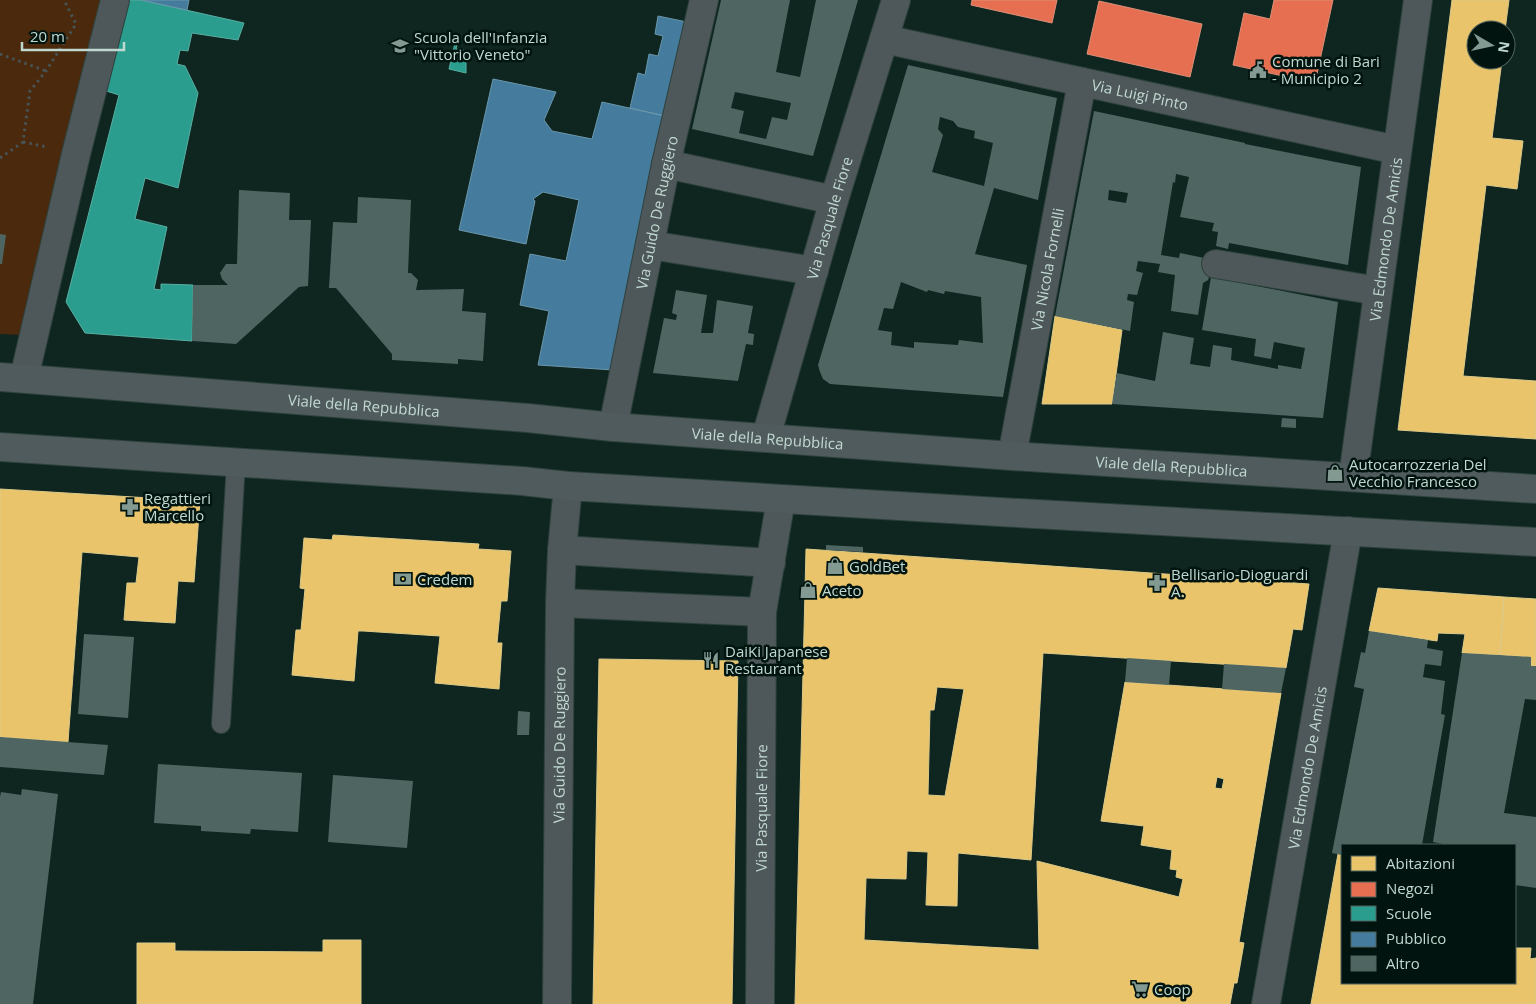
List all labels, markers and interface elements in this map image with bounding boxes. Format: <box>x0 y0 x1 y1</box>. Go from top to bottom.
scale bar <box>22 20 125 52</box>
north arrow <box>1466 20 1516 70</box>
text: 20 m <box>30 26 65 46</box>
place label: Scuola dell'Infanzia "Vittorio Veneto" <box>414 27 547 64</box>
school or university icon: Scuola dell'Infanzia "Vittorio Veneto" <box>390 36 410 56</box>
text: N <box>1494 40 1515 54</box>
place label: Comune di Bari - Municipio 2 <box>1272 51 1380 88</box>
public building icon: Comune di Bari - Municipio 2 <box>1248 60 1268 80</box>
street label: Via Luigi Pinto <box>1090 74 1190 115</box>
street label: Via Guido De Ruggiero <box>631 134 682 291</box>
street label: Via Pasquale Fiore <box>802 154 857 282</box>
street label: Via Edmondo De Amicis <box>1364 156 1406 322</box>
street label: Via Nicola Fornelli <box>1026 206 1068 332</box>
street label: Viale della Repubblica <box>287 389 441 421</box>
street label: Viale della Repubblica <box>691 423 844 454</box>
street label: Viale della Repubblica <box>1095 451 1248 481</box>
place label: Autocarrozzeria Del Vecchio Francesco <box>1349 454 1487 491</box>
shop icon: Autocarrozzeria Del Vecchio Francesco <box>1325 463 1345 483</box>
place label: Regattieri Marcello <box>144 488 211 525</box>
pharmacy icon: Regattieri Marcello <box>120 497 140 517</box>
shop icon: GoldBet <box>825 556 845 576</box>
place label: GoldBet <box>849 556 905 576</box>
place label: Bellisario-Dioguardi A. <box>1171 564 1308 601</box>
bank icon: Credem <box>393 569 413 589</box>
place label: Credem <box>417 569 473 589</box>
pharmacy icon: Bellisario-Dioguardi A. <box>1147 573 1167 593</box>
shop icon: Aceto <box>798 580 818 600</box>
place label: Aceto <box>822 580 861 600</box>
place label: DaiKi Japanese Restaurant <box>725 641 828 678</box>
restaurant icon: DaiKi Japanese Restaurant <box>701 650 721 670</box>
street label: Via Guido De Ruggiero <box>548 667 570 823</box>
street label: Via Edmondo De Amicis <box>1283 684 1331 851</box>
street label: Via Pasquale Fiore <box>751 744 771 872</box>
legend <box>1341 844 1516 984</box>
text: Abitazioni <box>1386 853 1455 873</box>
text: Negozi <box>1386 878 1434 898</box>
text: Scuole <box>1386 903 1432 923</box>
text: Pubblico <box>1386 928 1446 948</box>
text: Altro <box>1386 953 1420 973</box>
supermarket icon: Coop <box>1130 979 1150 999</box>
place label: Coop <box>1154 979 1191 999</box>

